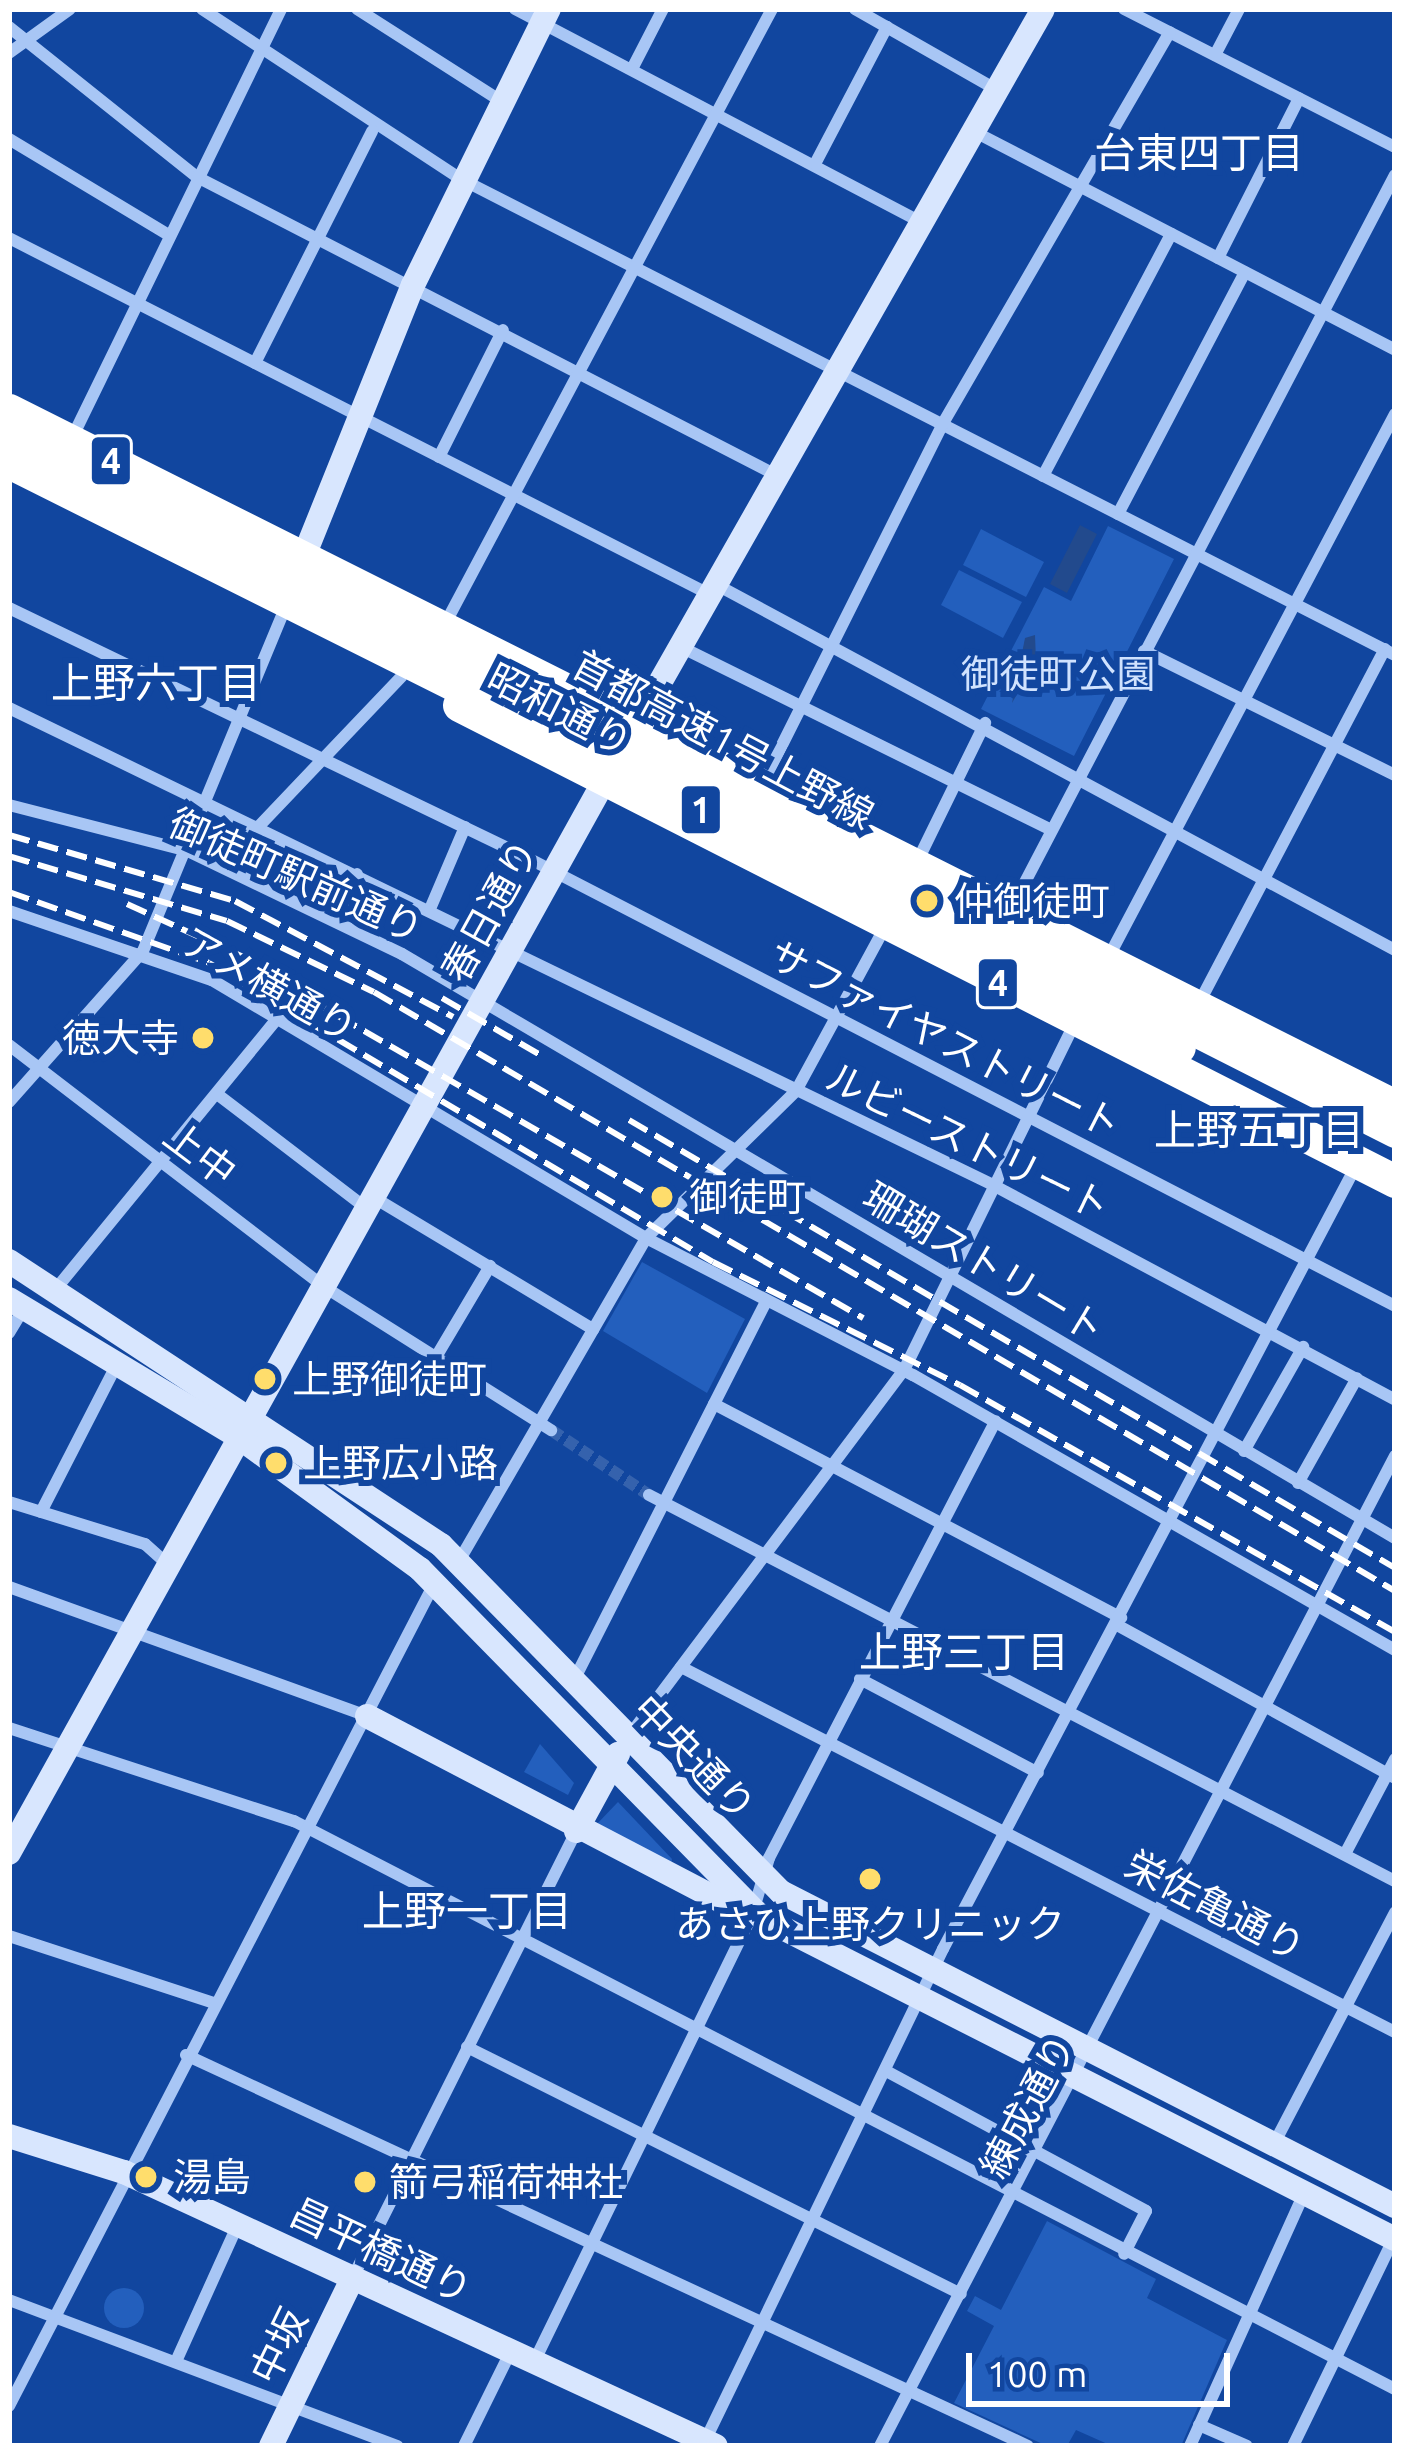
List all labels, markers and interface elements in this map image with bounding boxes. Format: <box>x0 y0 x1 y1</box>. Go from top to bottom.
district label: 台東四丁目 <box>1094 128 1304 178</box>
road number: 4 <box>87 431 135 491</box>
street label: 首都高速1号上野線 <box>565 641 881 839</box>
park label: 御徒町公園 <box>961 651 1155 697</box>
street label: 昭和通り <box>480 654 640 766</box>
district label: 上野六丁目 <box>51 658 261 708</box>
road number: 1 <box>677 780 725 840</box>
street label: 御徒町駅前通り <box>162 799 430 953</box>
street label: 春日通り <box>432 831 548 991</box>
place label: 仲御徒町 <box>954 878 1110 924</box>
marker: 仲御徒町 <box>911 885 943 917</box>
street label: アメ横通り <box>172 917 366 1053</box>
street label: サファイヤストリート <box>761 931 1129 1149</box>
road number: 4 <box>974 953 1022 1013</box>
place label: 徳大寺 <box>62 1015 179 1061</box>
marker: 徳大寺 <box>190 1025 216 1051</box>
street label: ルビーストリート <box>818 1053 1118 1231</box>
district label: 上野五丁目 <box>1154 1105 1364 1155</box>
street label: 上中 <box>155 1112 245 1196</box>
street label: 珊瑚ストリート <box>855 1173 1113 1353</box>
place label: 御徒町 <box>689 1174 806 1220</box>
marker: 御徒町 <box>646 1181 678 1213</box>
place label: 上野御徒町 <box>292 1356 487 1402</box>
marker: 上野御徒町 <box>249 1363 281 1395</box>
place label: 上野広小路 <box>303 1440 498 1486</box>
marker: 上野広小路 <box>260 1447 292 1479</box>
district label: 上野三丁目 <box>859 1627 1069 1677</box>
street label: 中央通り <box>623 1686 765 1830</box>
street label: 栄佐亀通り <box>1118 1841 1312 1971</box>
marker: あさひ上野クリニック <box>854 1863 886 1895</box>
district label: 上野一丁目 <box>362 1886 572 1936</box>
place label: あさひ上野クリニック <box>675 1901 1065 1947</box>
street label: 練成通り <box>971 2026 1085 2186</box>
place label: 湯島 <box>173 2154 251 2200</box>
place label: 箭弓稲荷神社 <box>389 2159 623 2205</box>
marker: 湯島 <box>130 2161 162 2193</box>
marker: 箭弓稲荷神社 <box>352 2169 378 2195</box>
street label: 昌平橋通り <box>283 2189 479 2313</box>
street label: 中坂 <box>241 2301 317 2391</box>
scale bar <box>972 2329 1236 2403</box>
text: 100 m <box>987 2353 1087 2394</box>

